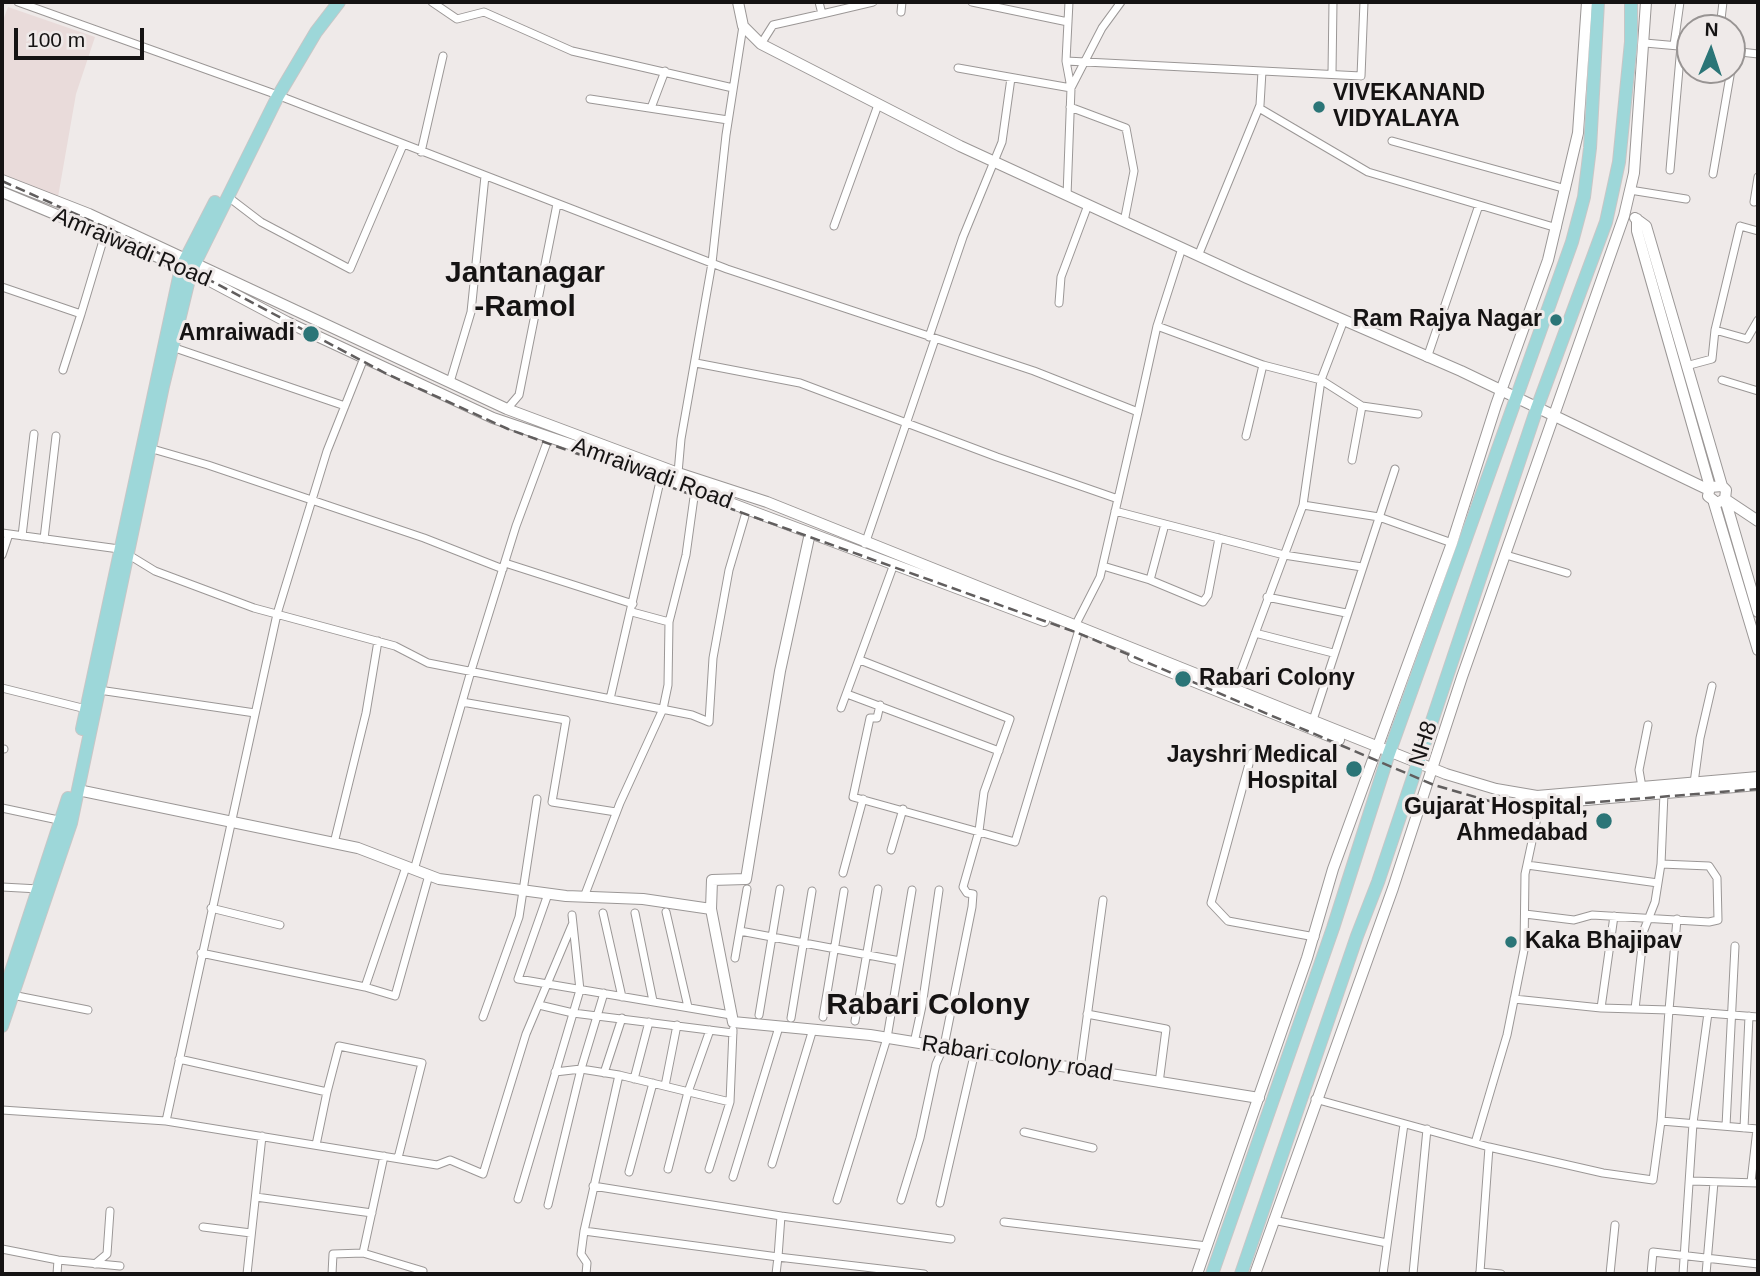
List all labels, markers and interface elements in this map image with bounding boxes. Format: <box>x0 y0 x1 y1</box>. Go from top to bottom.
scale bar <box>18 14 147 58</box>
north arrow <box>1676 14 1746 84</box>
text: N <box>1704 19 1719 40</box>
text: 100 m <box>27 28 85 51</box>
place label: VIVEKANAND VIDYALAYA <box>1333 80 1485 134</box>
marker: VIVEKANAND VIDYALAYA <box>1311 99 1327 115</box>
street label: Amraiwadi Road <box>49 202 215 294</box>
district label: Jantanagar -Ramol <box>445 256 605 326</box>
place label: Ram Rajya Nagar <box>1353 306 1542 334</box>
marker: Ram Rajya Nagar <box>1548 312 1564 328</box>
place label: Amraiwadi <box>179 320 295 348</box>
marker: Amraiwadi <box>301 324 321 344</box>
street label: Amraiwadi Road <box>568 432 736 516</box>
place label: Rabari Colony <box>1199 665 1355 693</box>
marker: Rabari Colony <box>1173 669 1193 689</box>
street label: NH8 <box>1404 718 1444 770</box>
place label: Jayshri Medical Hospital <box>1167 742 1338 796</box>
marker: Jayshri Medical Hospital <box>1344 759 1364 779</box>
place label: Gujarat Hospital, Ahmedabad <box>1404 794 1588 848</box>
marker: Gujarat Hospital, Ahmedabad <box>1594 811 1614 831</box>
place label: Kaka Bhajipav <box>1525 928 1682 956</box>
marker: Kaka Bhajipav <box>1503 934 1519 950</box>
district label: Rabari Colony <box>826 988 1030 1024</box>
street label: Rabari colony road <box>920 1030 1114 1088</box>

